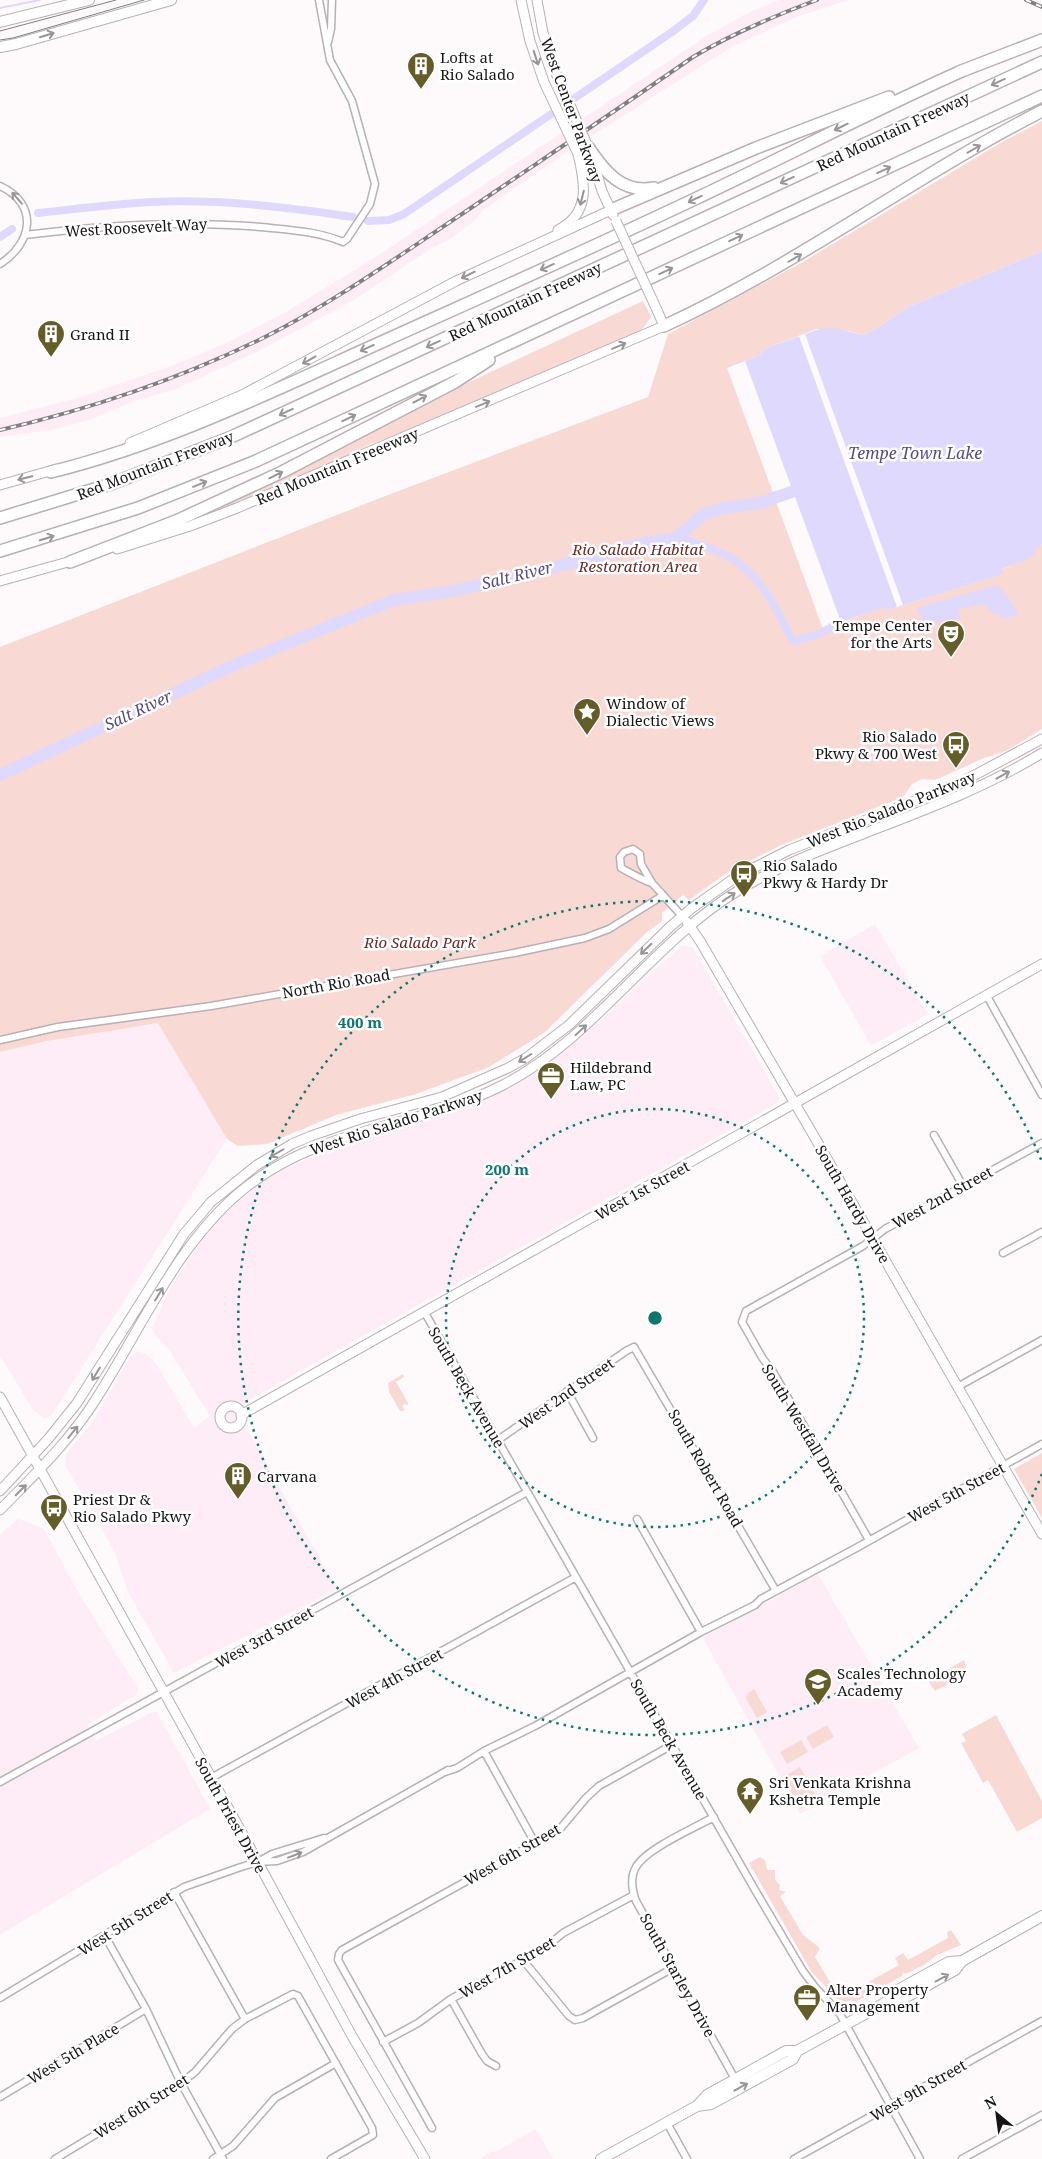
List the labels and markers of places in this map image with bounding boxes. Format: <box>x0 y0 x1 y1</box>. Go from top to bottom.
place label: Lofts at Rio Salado <box>440 47 515 84</box>
building icon: Lofts at Rio Salado <box>406 51 436 90</box>
building icon: Grand II <box>36 319 66 358</box>
place label: Grand II <box>70 324 130 344</box>
place label: Tempe Center for the Arts <box>833 615 932 652</box>
theatre icon: Tempe Center for the Arts <box>936 619 966 658</box>
place label: Window of Dialectic Views <box>606 693 714 730</box>
place icon: Window of Dialectic Views <box>572 697 602 736</box>
place label: Rio Salado Pkwy & 700 West <box>815 726 937 763</box>
bus stop icon: Rio Salado Pkwy & 700 West <box>941 730 971 769</box>
place label: Rio Salado Pkwy & Hardy Dr <box>763 855 888 892</box>
bus stop icon: Rio Salado Pkwy & Hardy Dr <box>729 859 759 898</box>
place label: Hildebrand Law, PC <box>570 1057 652 1094</box>
office icon: Hildebrand Law, PC <box>536 1061 566 1100</box>
centre of rings <box>646 1309 664 1327</box>
building icon: Carvana <box>223 1461 253 1500</box>
place label: Carvana <box>257 1466 317 1486</box>
place label: Priest Dr & Rio Salado Pkwy <box>73 1489 191 1526</box>
bus stop icon: Priest Dr & Rio Salado Pkwy <box>39 1493 69 1532</box>
place label: Scales Technology Academy <box>837 1663 966 1700</box>
school or university icon: Scales Technology Academy <box>803 1667 833 1706</box>
place label: Sri Venkata Krishna Kshetra Temple <box>769 1772 911 1809</box>
temple icon: Sri Venkata Krishna Kshetra Temple <box>735 1776 765 1815</box>
place label: Alter Property Management <box>826 1979 929 2016</box>
office icon: Alter Property Management <box>792 1983 822 2022</box>

